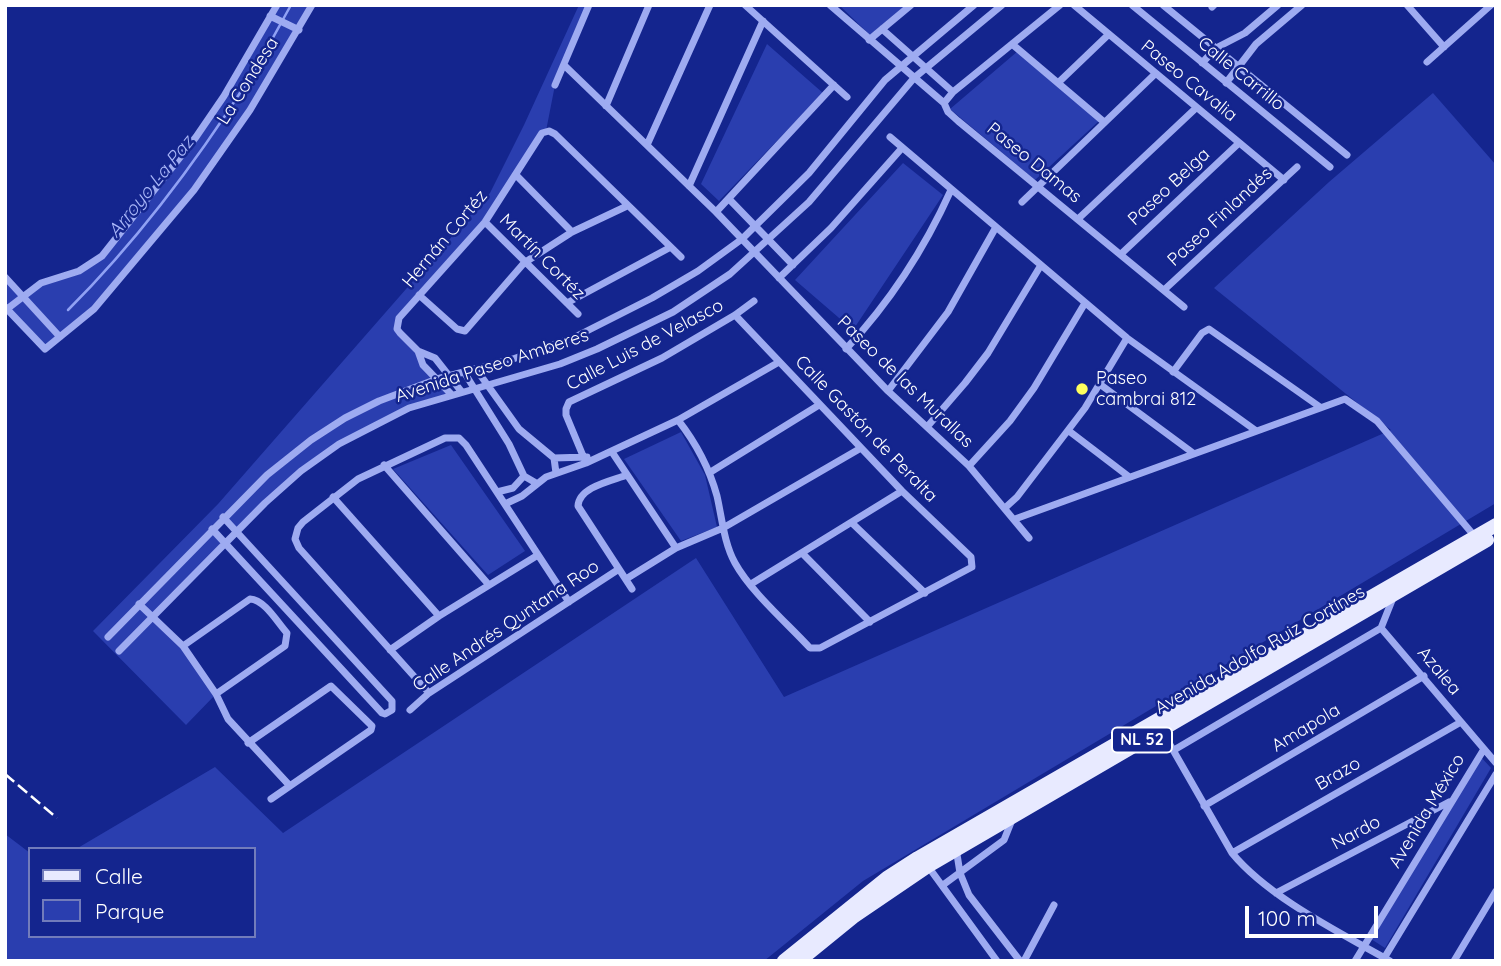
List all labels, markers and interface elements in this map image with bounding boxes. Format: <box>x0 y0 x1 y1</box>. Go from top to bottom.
street label: La Condesa <box>213 33 283 129</box>
street label: Calle Carrillo <box>1193 33 1289 115</box>
street label: Paseo Cavalia <box>1136 36 1242 126</box>
street label: Paseo Damas <box>982 118 1086 208</box>
water label: Arroyo La Paz <box>103 132 199 242</box>
street label: Paseo Belga <box>1124 144 1214 230</box>
street label: Paseo Finlandés <box>1163 163 1277 271</box>
street label: Hernán Cortéz <box>398 186 492 292</box>
street label: Martín Cortéz <box>495 210 589 304</box>
street label: Calle Luis de Velasco <box>563 295 727 395</box>
street label: Paseo de las Murallas <box>832 311 978 453</box>
street label: Avenida Paseo Amberes <box>393 325 591 407</box>
street label: Calle Gastón de Peralta <box>790 351 942 507</box>
place label: Paseo cambrai 812 <box>1096 368 1196 410</box>
marker: Paseo cambrai 812 <box>1074 381 1090 397</box>
street label: Calle Andrés Quntana Roo <box>409 555 603 697</box>
street label: Avenida Adolfo Ruiz Cortínes <box>1151 581 1369 719</box>
street label: Azalea <box>1413 642 1465 700</box>
street label: Amapola <box>1268 699 1344 757</box>
road number: NL 52 <box>1112 727 1172 752</box>
street label: Avenida México <box>1384 750 1470 872</box>
street label: Brazo <box>1312 752 1364 796</box>
street label: Nardo <box>1328 811 1384 855</box>
legend <box>28 847 256 938</box>
text: Calle <box>95 863 143 889</box>
scale bar <box>1249 892 1382 936</box>
text: Parque <box>95 898 164 924</box>
text: 100 m <box>1258 905 1316 931</box>

